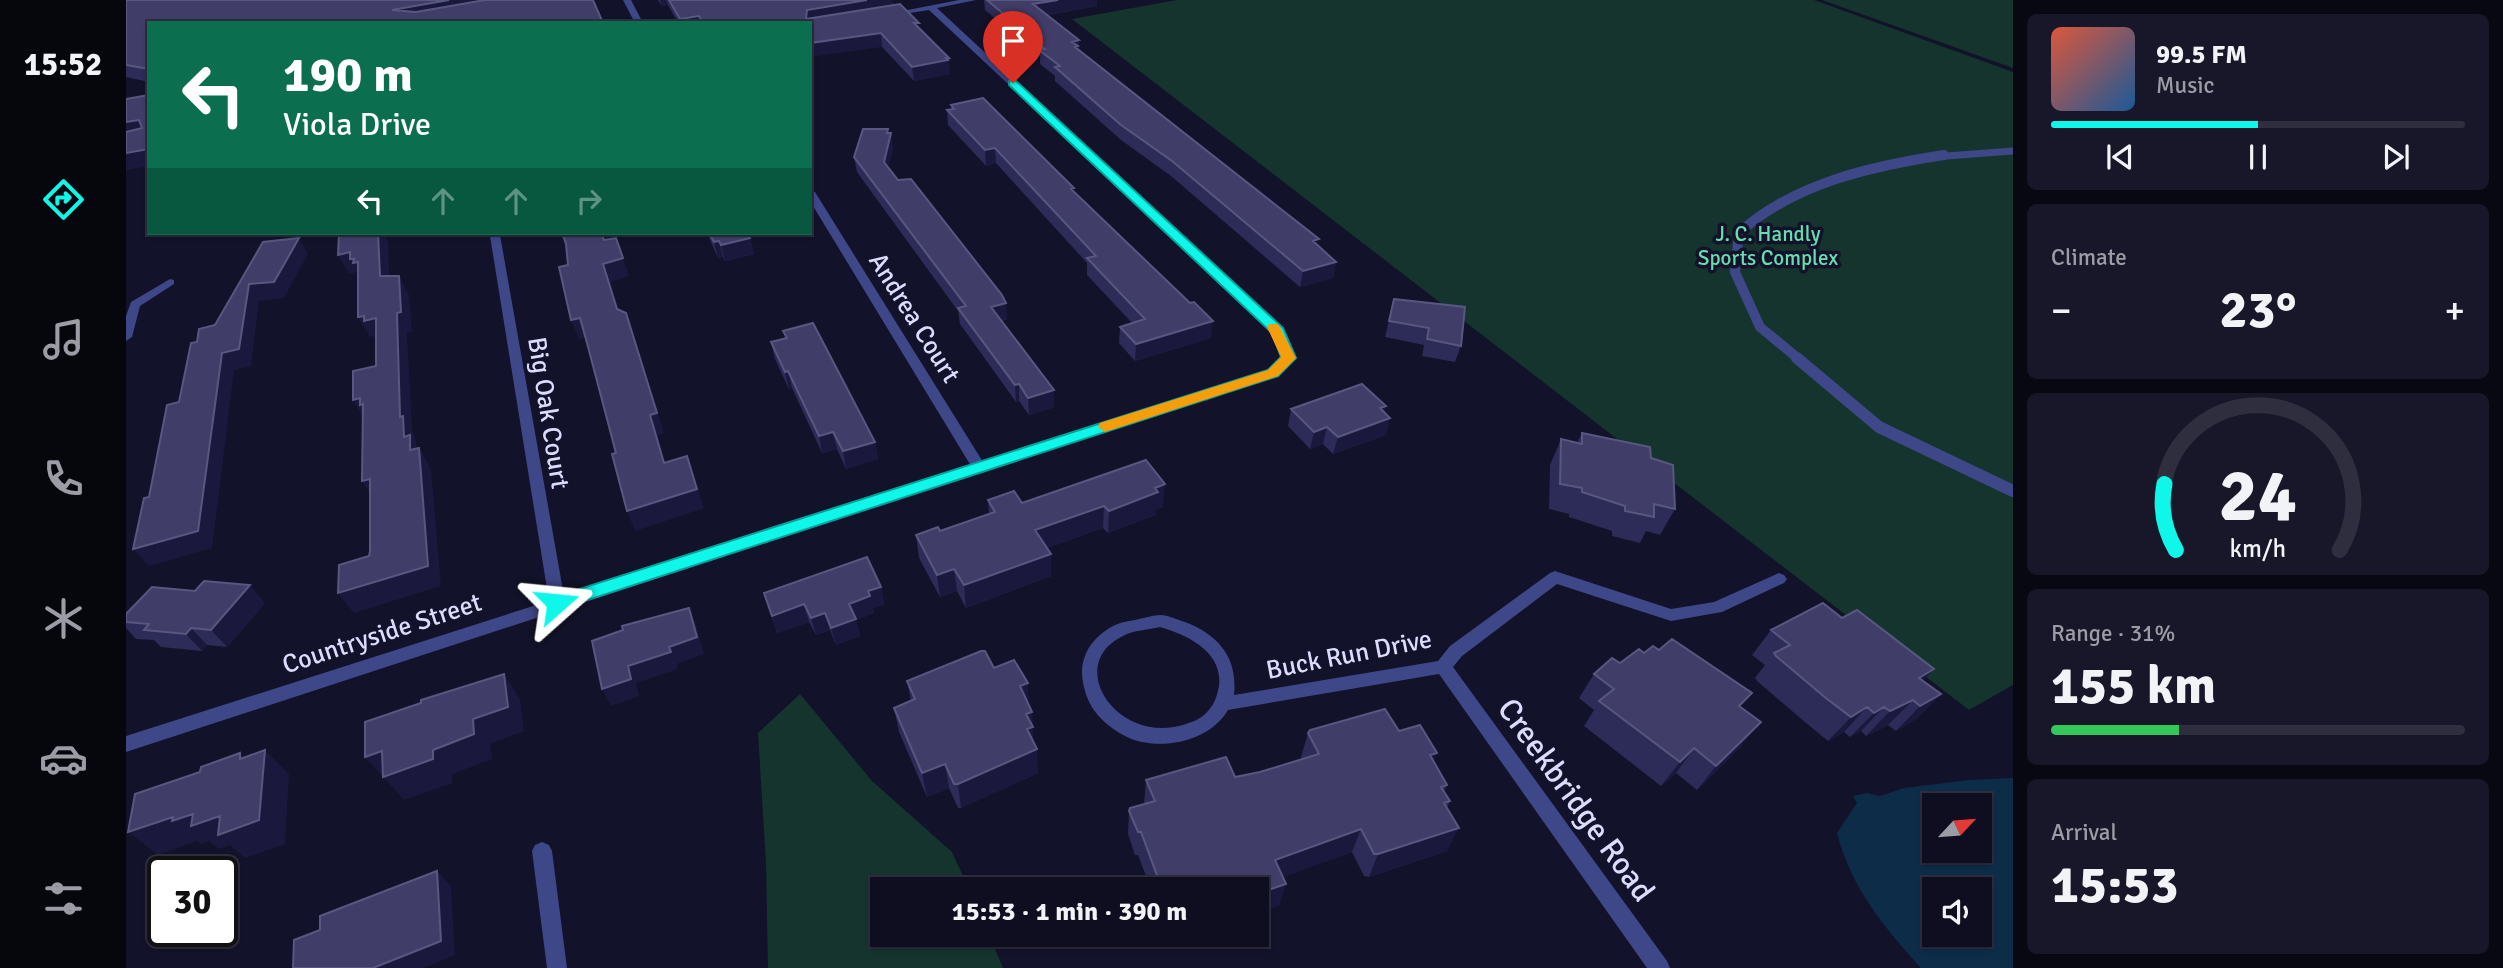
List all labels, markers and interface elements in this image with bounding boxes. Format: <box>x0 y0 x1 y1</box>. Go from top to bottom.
pin <box>983 11 1043 83</box>
icon: arrive <box>994 22 1032 60</box>
text: 99.5 FM <box>2156 39 2247 71</box>
text: 15:52 <box>24 45 102 84</box>
text: 190 m <box>283 45 413 105</box>
icon: left <box>168 49 259 140</box>
text: Music <box>2156 71 2214 100</box>
text: Viola Drive <box>283 105 431 144</box>
icon: previous <box>2101 138 2139 176</box>
icon: pause <box>2239 138 2277 176</box>
icon: next <box>2377 138 2415 176</box>
icon: directions <box>39 175 88 224</box>
icon: left <box>351 182 389 220</box>
icon: ahead <box>424 182 462 220</box>
icon: ahead <box>497 182 535 220</box>
icon: right <box>570 182 608 220</box>
park label: J. C. Handly Sports Complex <box>1698 221 1839 271</box>
text: Climate <box>2051 243 2127 272</box>
street label: Andrea Court <box>861 247 967 389</box>
text: 23° <box>2220 278 2296 342</box>
text: − <box>2051 287 2072 334</box>
text: + <box>2444 287 2465 334</box>
icon: music <box>39 315 88 364</box>
street label: Big Oak Court <box>520 335 576 491</box>
text: 24 <box>2219 452 2297 541</box>
icon: phone <box>39 454 88 503</box>
text: km/h <box>2230 533 2286 564</box>
position arrow <box>520 566 594 640</box>
street label: Countryside Street <box>278 587 486 681</box>
icon: climate <box>39 594 88 643</box>
text: Range · 31% <box>2051 619 2175 648</box>
street label: Buck Run Drive <box>1263 623 1435 687</box>
text: 155 km <box>2051 654 2216 718</box>
street label: Creekbridge Road <box>1489 691 1663 909</box>
icon: car <box>39 734 88 783</box>
north arrow <box>1922 793 1992 863</box>
map controls <box>1922 793 1992 947</box>
text: Arrival <box>2051 818 2117 847</box>
text: 15:53 <box>2051 853 2179 917</box>
speed limit sign: 30 <box>147 856 238 947</box>
icon: filters <box>39 874 88 923</box>
button: sound <box>1922 877 1992 947</box>
text: 15:53 · 1 min · 390 m <box>952 896 1187 928</box>

